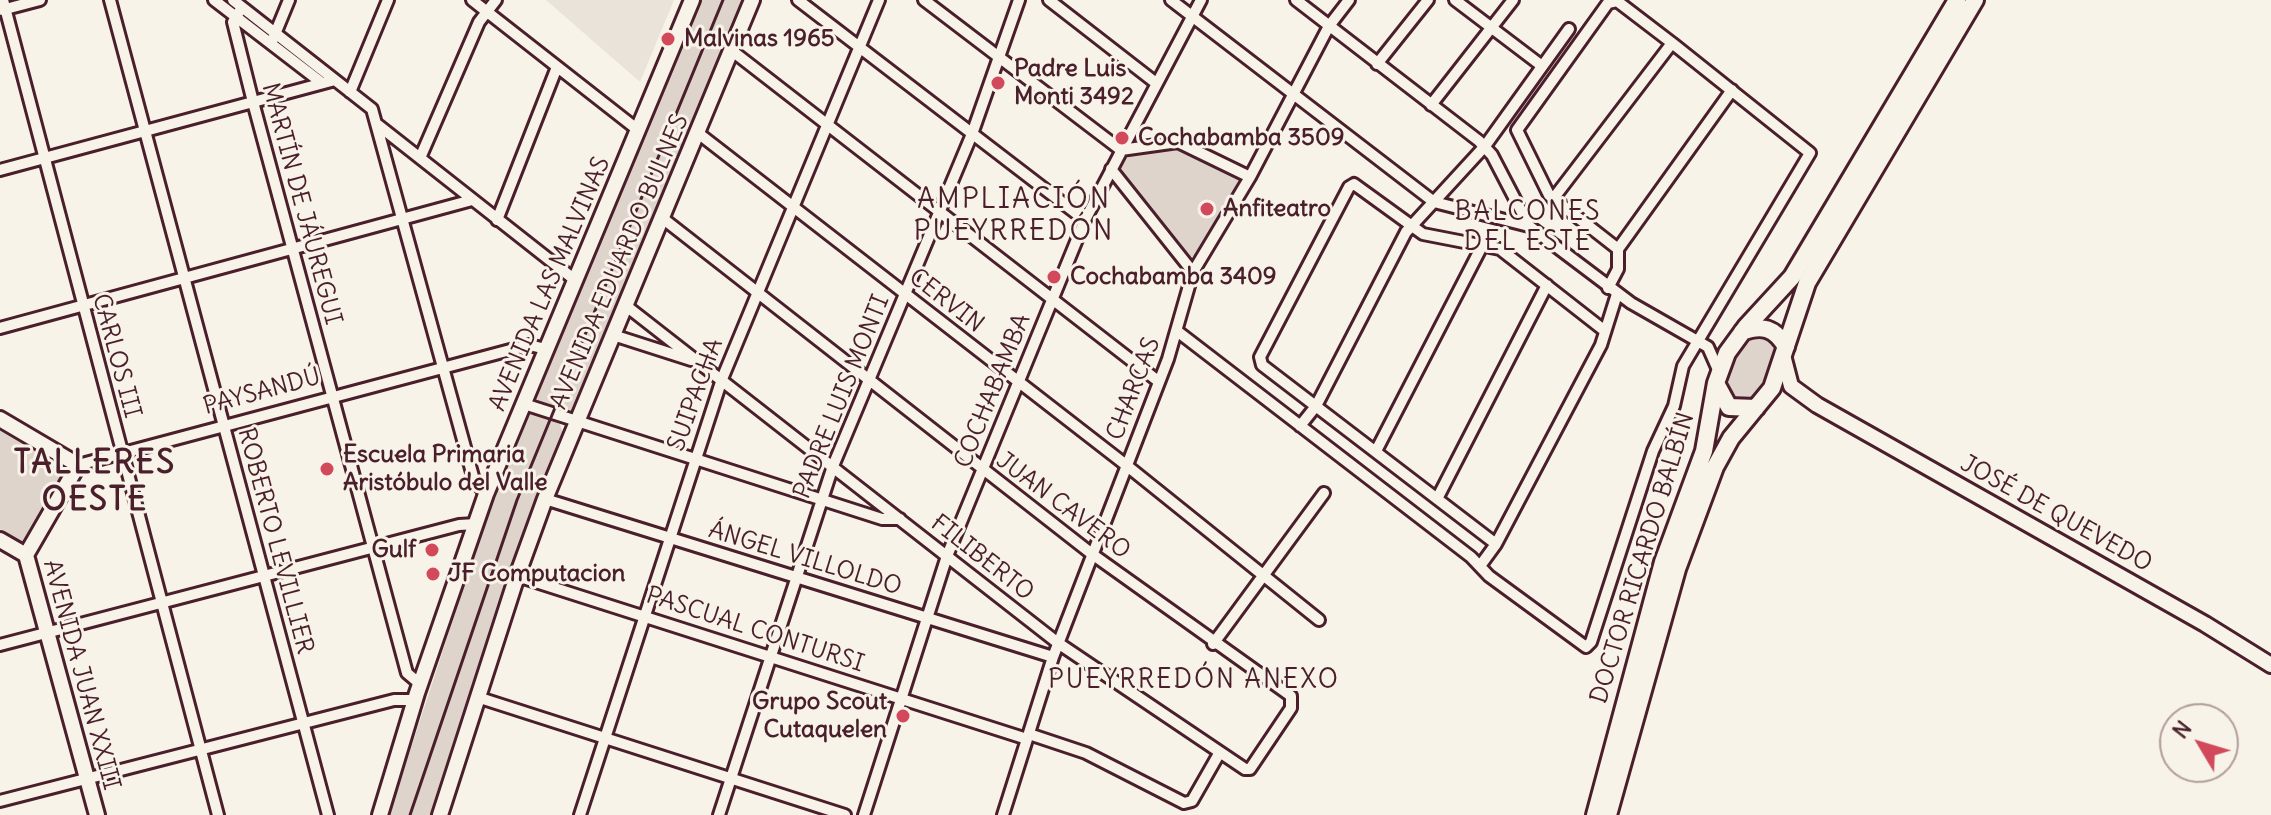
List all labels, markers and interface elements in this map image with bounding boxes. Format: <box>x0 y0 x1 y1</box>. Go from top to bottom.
place label: Malvinas 1965 <box>684 25 835 53</box>
marker: Malvinas 1965 <box>659 30 677 48</box>
place label: Padre Luis Monti 3492 <box>1014 55 1134 111</box>
marker: Padre Luis Monti 3492 <box>989 74 1007 92</box>
street label: MARTÍN DE JÁUREGUI <box>255 80 347 328</box>
street label: AVENIDA EDUARDO BULNES <box>545 110 695 414</box>
place label: Cochabamba 3509 <box>1138 124 1344 152</box>
marker: Cochabamba 3509 <box>1113 129 1131 147</box>
street label: AVENIDA LAS MALVINAS <box>483 153 617 415</box>
district label: AMPLIACIÓN PUEYRREDÓN <box>914 183 1114 249</box>
place label: Anfiteatro <box>1223 195 1331 223</box>
district label: BALCONES DEL ESTE <box>1454 197 1602 258</box>
marker: Anfiteatro <box>1198 200 1216 218</box>
street label: CERVIN <box>903 263 989 339</box>
place label: Cochabamba 3409 <box>1070 263 1277 291</box>
marker: Cochabamba 3409 <box>1045 268 1063 286</box>
street label: CARLOS III <box>86 291 146 421</box>
street label: PADRE LUIS MONTI <box>788 291 896 503</box>
street label: COCHABAMBA <box>949 310 1037 472</box>
street label: CHARCAS <box>1101 333 1167 445</box>
street label: SUIPACHA <box>662 335 730 455</box>
street label: PAYSANDÚ <box>200 363 324 421</box>
street label: DOCTOR RICARDO BALBÍN <box>1585 409 1701 707</box>
street label: ROBERTO LEVILLIER <box>231 425 319 657</box>
place label: Escuela Primaria Aristóbulo del Valle <box>343 441 547 497</box>
district label: TALLERES OESTE <box>14 445 176 520</box>
street label: JUAN CAVERO <box>990 446 1136 566</box>
street label: JOSÉ DE QUEVEDO <box>1955 449 2157 579</box>
marker: Escuela Primaria Aristóbulo del Valle <box>318 460 336 478</box>
street label: FILIBERTO <box>925 509 1039 607</box>
street label: ÁNGEL VILLOLDO <box>705 516 905 602</box>
place label: Gulf <box>371 536 416 564</box>
marker: Gulf <box>423 541 441 559</box>
street label: AVENIDA JUAN XXIII <box>36 557 126 793</box>
place label: JF Computacion <box>449 560 625 588</box>
marker: JF Computacion <box>424 565 442 583</box>
street label: PASCUAL CONTURSI <box>642 581 868 679</box>
district label: PUEYRREDÓN ANEXO <box>1048 665 1340 697</box>
place label: Grupo Scout Cutaquelen <box>752 688 887 744</box>
north arrow <box>2159 703 2239 783</box>
marker: Grupo Scout Cutaquelen <box>894 707 912 725</box>
text: N <box>2166 715 2197 744</box>

